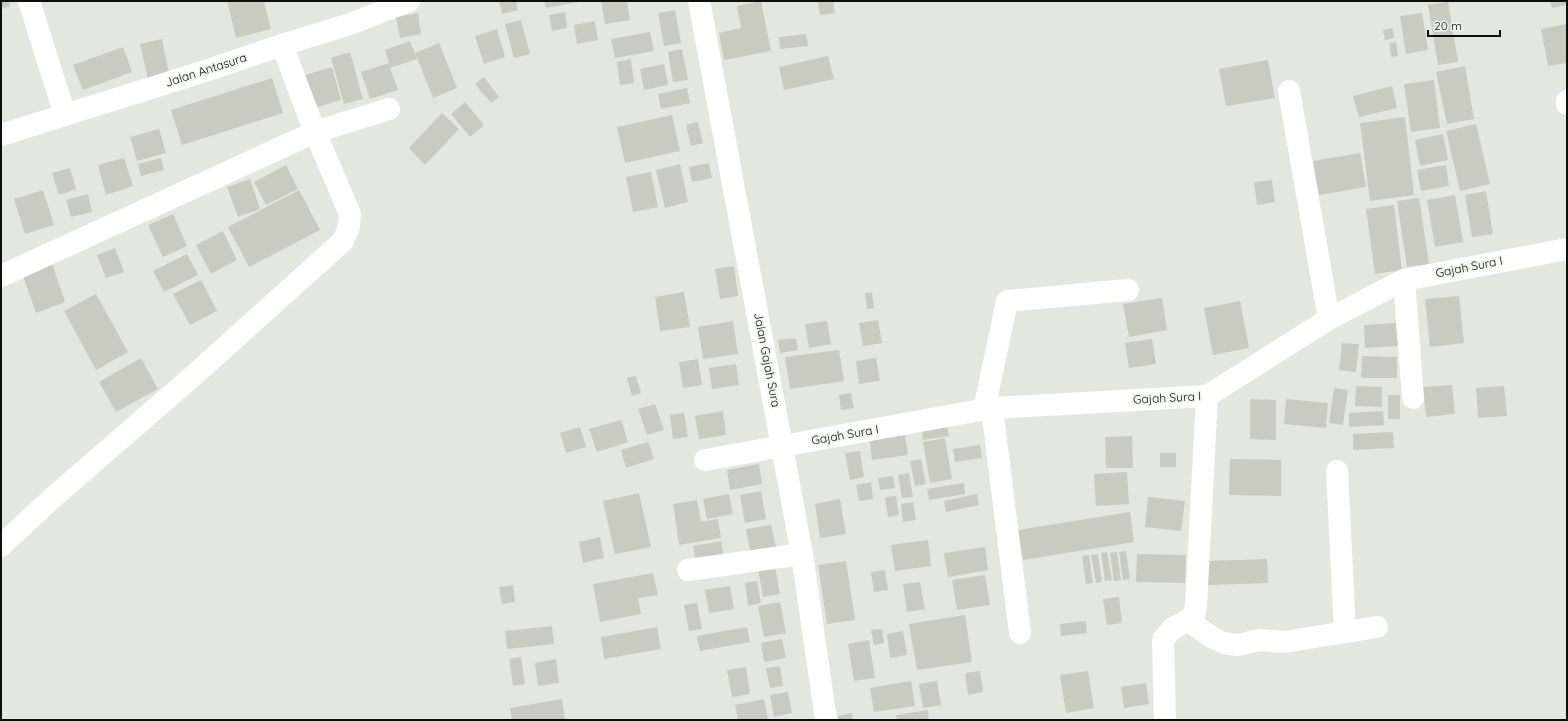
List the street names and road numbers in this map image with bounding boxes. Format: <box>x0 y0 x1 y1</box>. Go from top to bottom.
street label: Jalan Antasura <box>163 49 248 90</box>
street label: Gajah Sura I <box>1434 253 1504 280</box>
street label: Jalan Gajah Sura <box>751 311 784 408</box>
street label: Gajah Sura I <box>1133 388 1201 407</box>
street label: Gajah Sura I <box>810 421 880 448</box>

